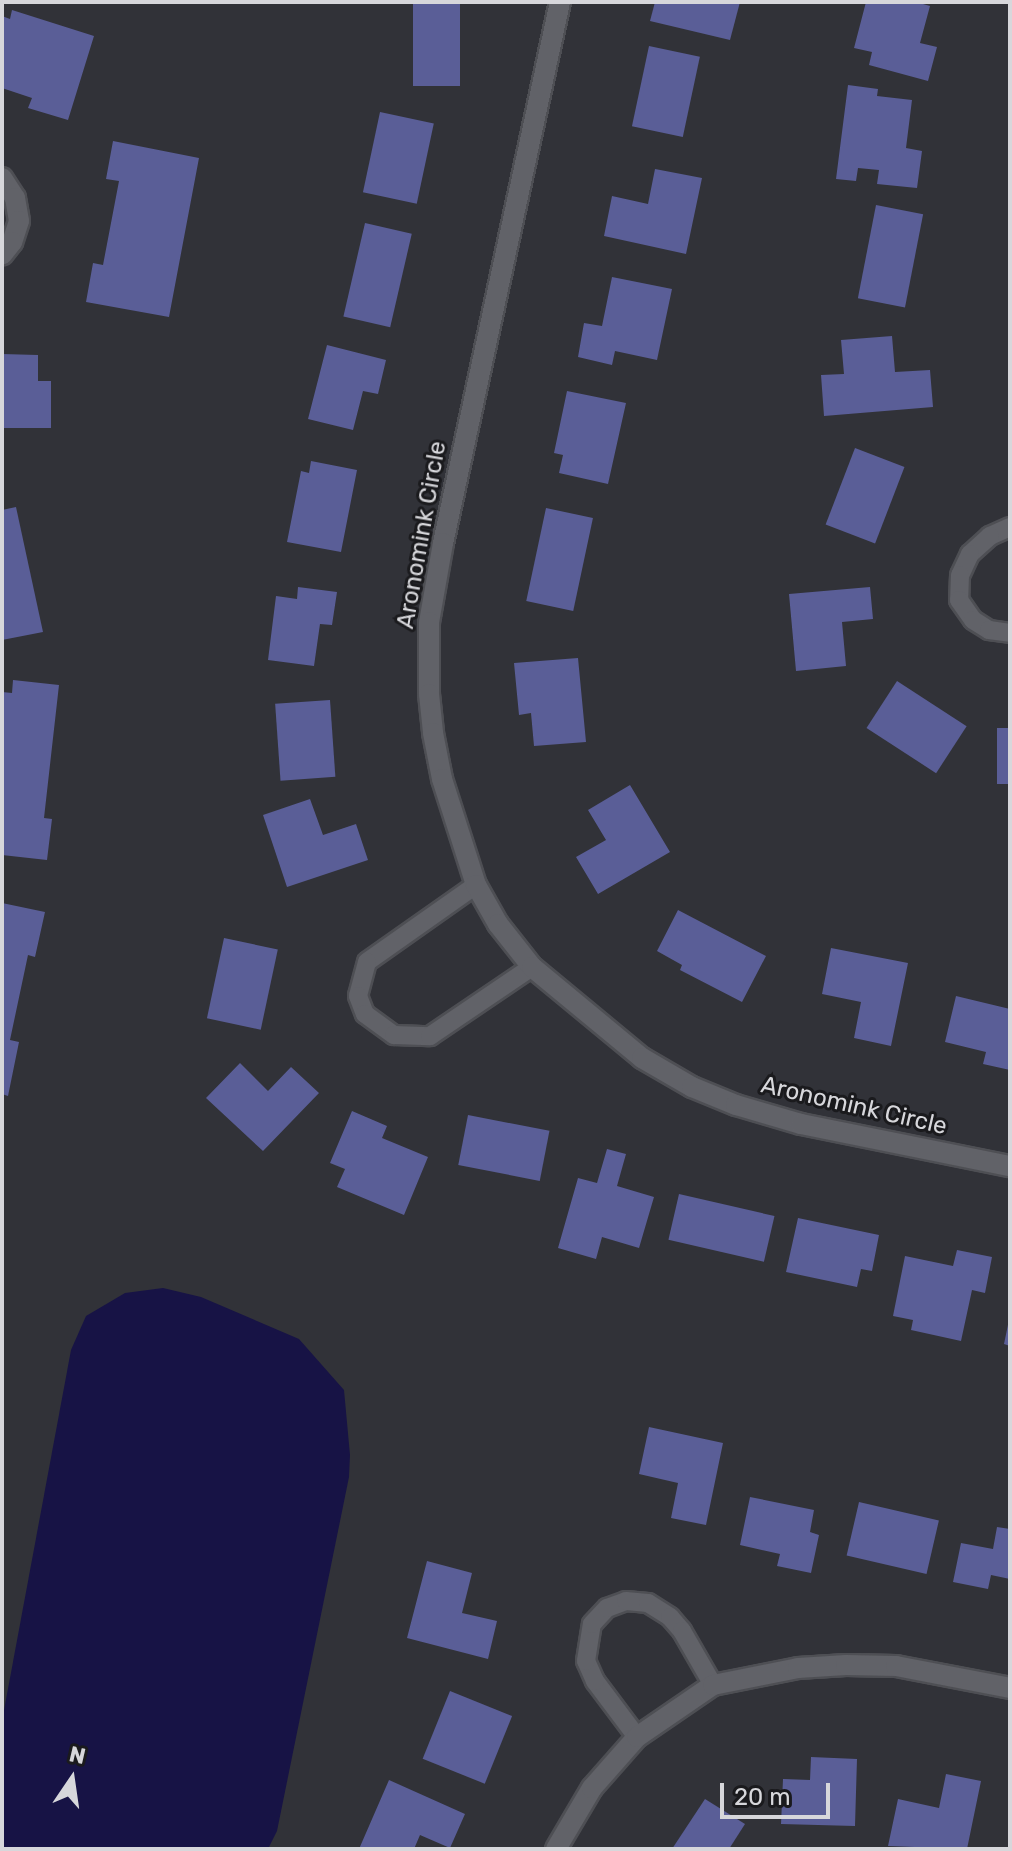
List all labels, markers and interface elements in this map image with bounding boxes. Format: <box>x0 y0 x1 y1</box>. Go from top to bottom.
street label: Aronomink Circle <box>391 439 453 631</box>
street label: Aronomink Circle <box>758 1071 950 1141</box>
north arrow <box>32 1739 112 1819</box>
text: N <box>67 1740 88 1770</box>
scale bar <box>724 1767 834 1817</box>
text: 20 m <box>734 1783 791 1811</box>

